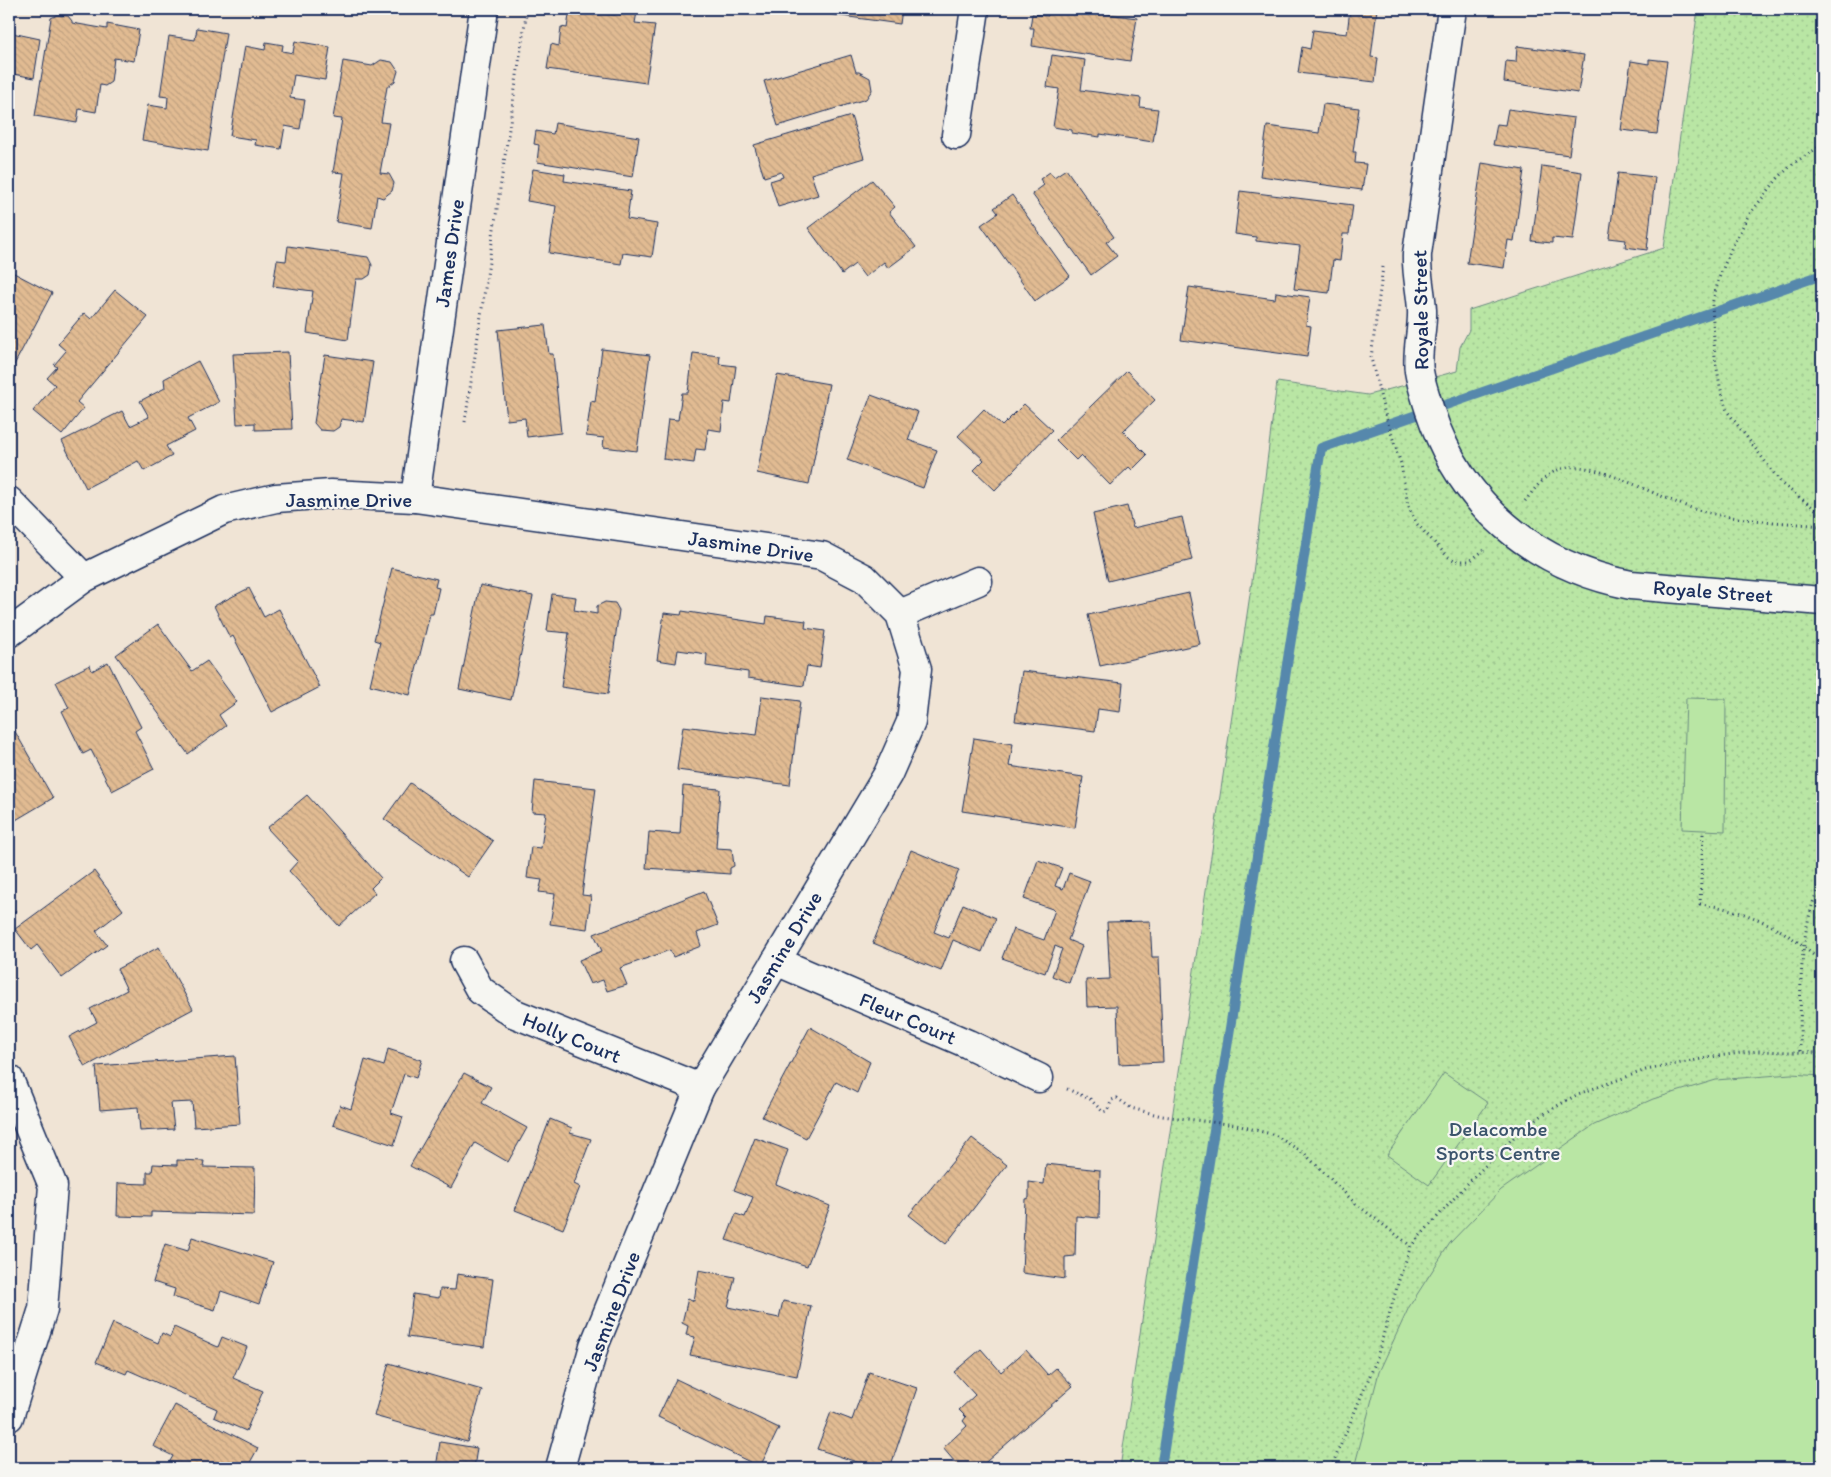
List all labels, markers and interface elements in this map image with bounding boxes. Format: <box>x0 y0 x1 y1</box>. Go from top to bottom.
street label: James Drive <box>429 197 469 309</box>
street label: Royale Street <box>1406 250 1434 370</box>
street label: Jasmine Drive <box>286 487 412 512</box>
street label: Jasmine Drive <box>687 525 815 567</box>
street label: Royale Street <box>1652 574 1774 608</box>
street label: Jasmine Drive <box>741 886 827 1008</box>
street label: Fleur Court <box>856 986 960 1050</box>
street label: Holly Court <box>519 1006 625 1068</box>
park label: Delacombe Sports Centre <box>1436 1116 1560 1165</box>
street label: Jasmine Drive <box>577 1247 645 1375</box>

